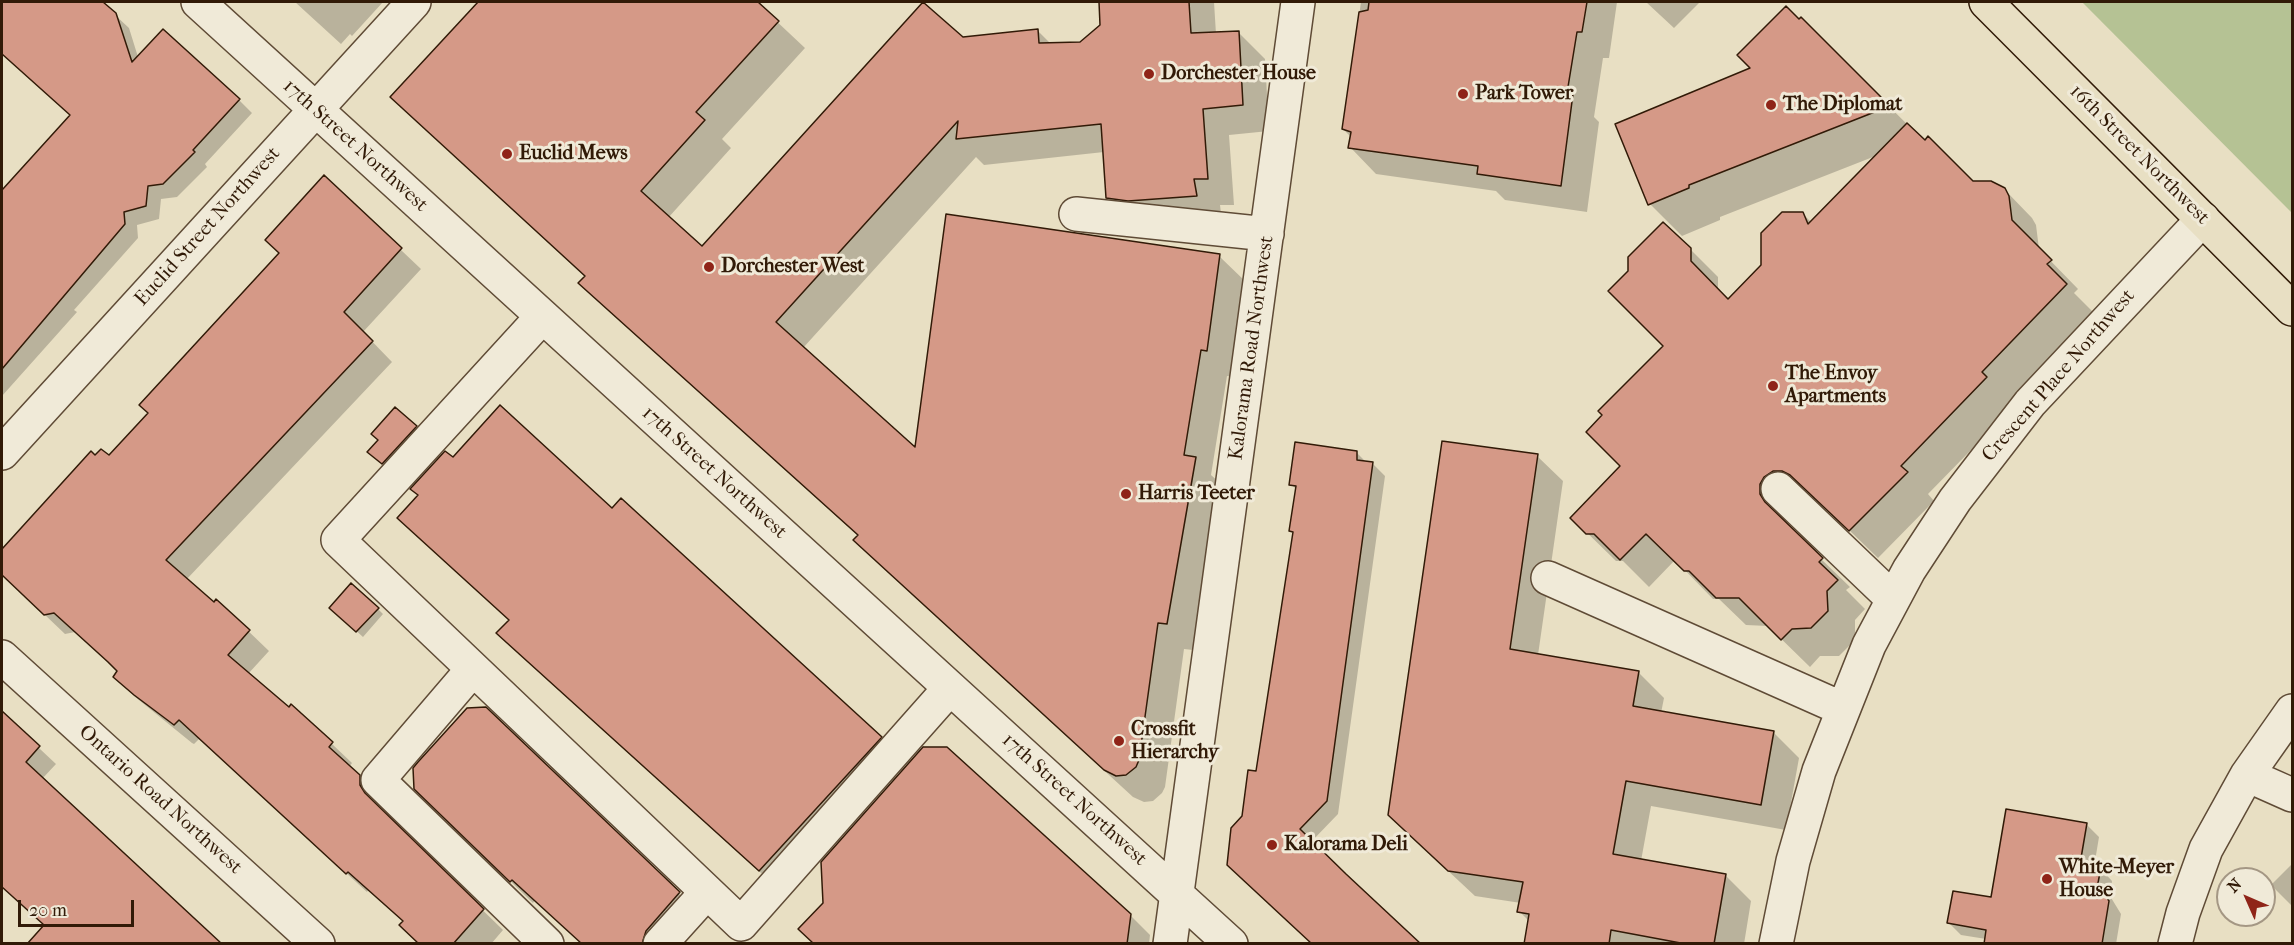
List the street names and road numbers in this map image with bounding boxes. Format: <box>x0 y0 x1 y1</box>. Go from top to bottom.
street label: 17th Street Northwest <box>278 75 432 217</box>
street label: 16th Street Northwest <box>2064 80 2214 230</box>
street label: Euclid Street Northwest <box>130 142 286 312</box>
street label: Kalorama Road Northwest <box>1224 234 1280 462</box>
street label: Crescent Place Northwest <box>1978 285 2140 467</box>
street label: 17th Street Northwest <box>637 402 791 544</box>
street label: Ontario Road Northwest <box>73 720 247 880</box>
street label: 17th Street Northwest <box>997 729 1151 871</box>

